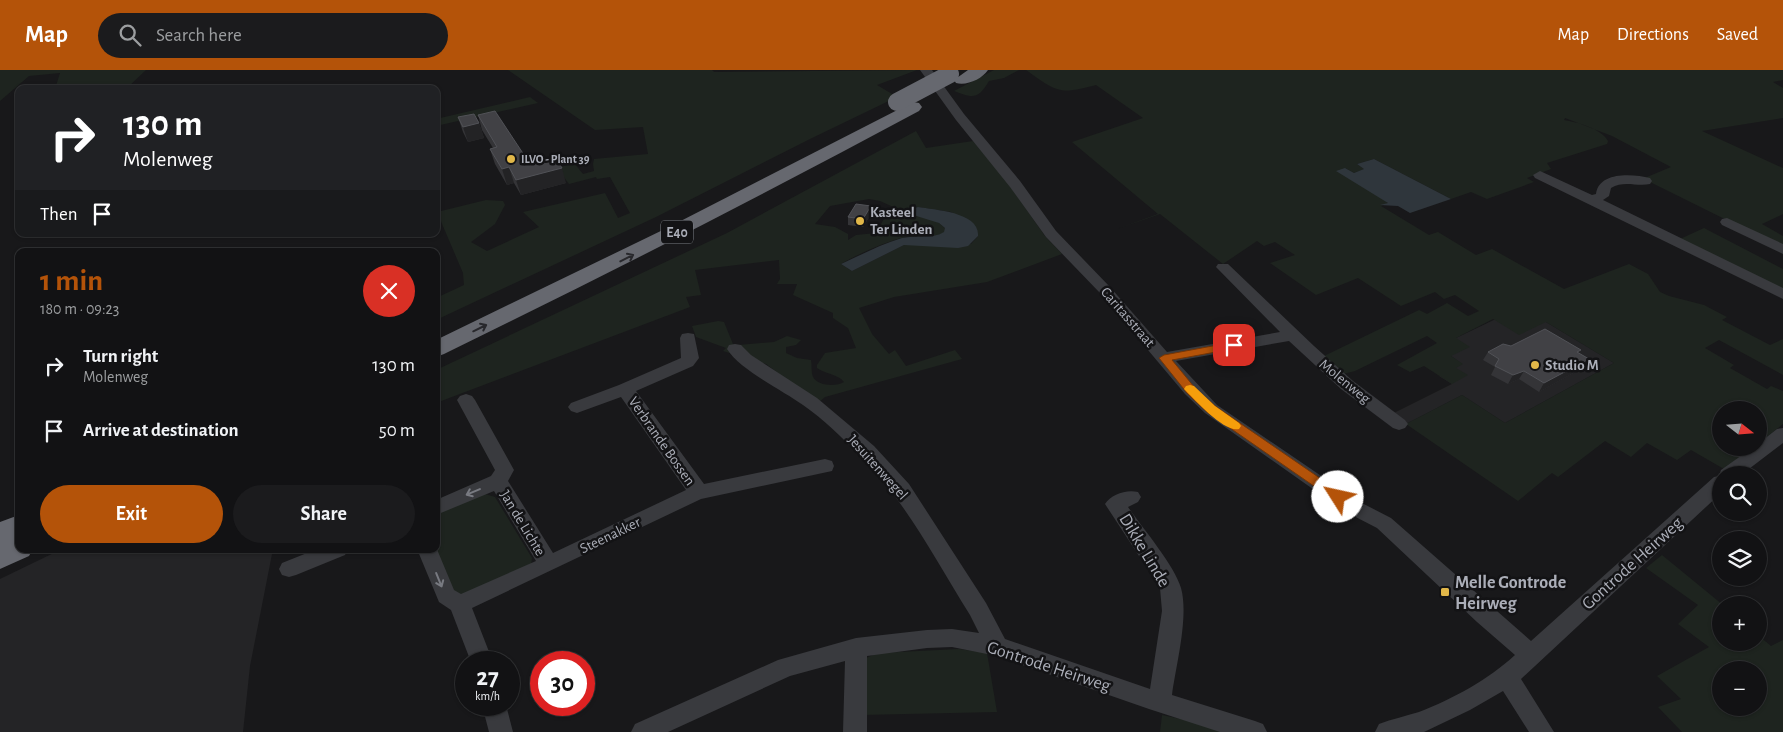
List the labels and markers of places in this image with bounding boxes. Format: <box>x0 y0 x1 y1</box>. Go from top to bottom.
marker: ILVO - Plant 39 <box>505 153 517 165</box>
place label: ILVO - Plant 39 <box>521 153 590 165</box>
place label: Kasteel Ter Linden <box>870 205 932 237</box>
marker: Kasteel Ter Linden <box>854 215 866 227</box>
pin <box>1213 324 1255 366</box>
place label: Studio M <box>1545 358 1599 373</box>
marker: Studio M <box>1529 359 1541 371</box>
place label: Melle Gontrode Heirweg <box>1455 574 1566 613</box>
marker: Melle Gontrode Heirweg <box>1439 586 1451 598</box>

